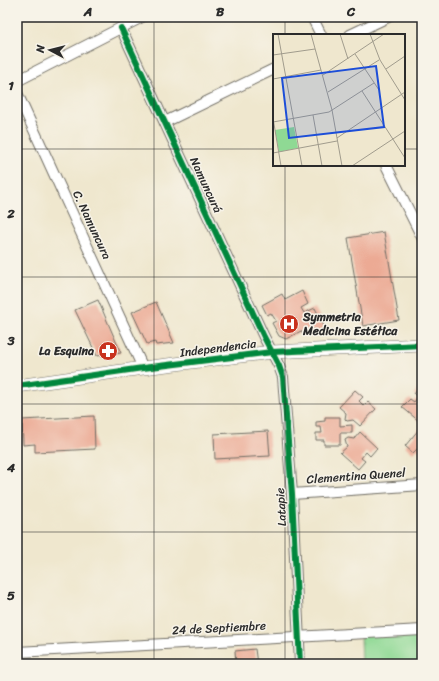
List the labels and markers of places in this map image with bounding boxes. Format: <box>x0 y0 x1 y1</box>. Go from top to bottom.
place label: Symmetria Medicina Estética <box>302 306 398 342</box>
hospital icon: Symmetria Medicina Estética <box>278 313 300 335</box>
place label: La Esquina <box>39 340 94 362</box>
pharmacy icon: La Esquina <box>97 340 119 362</box>

